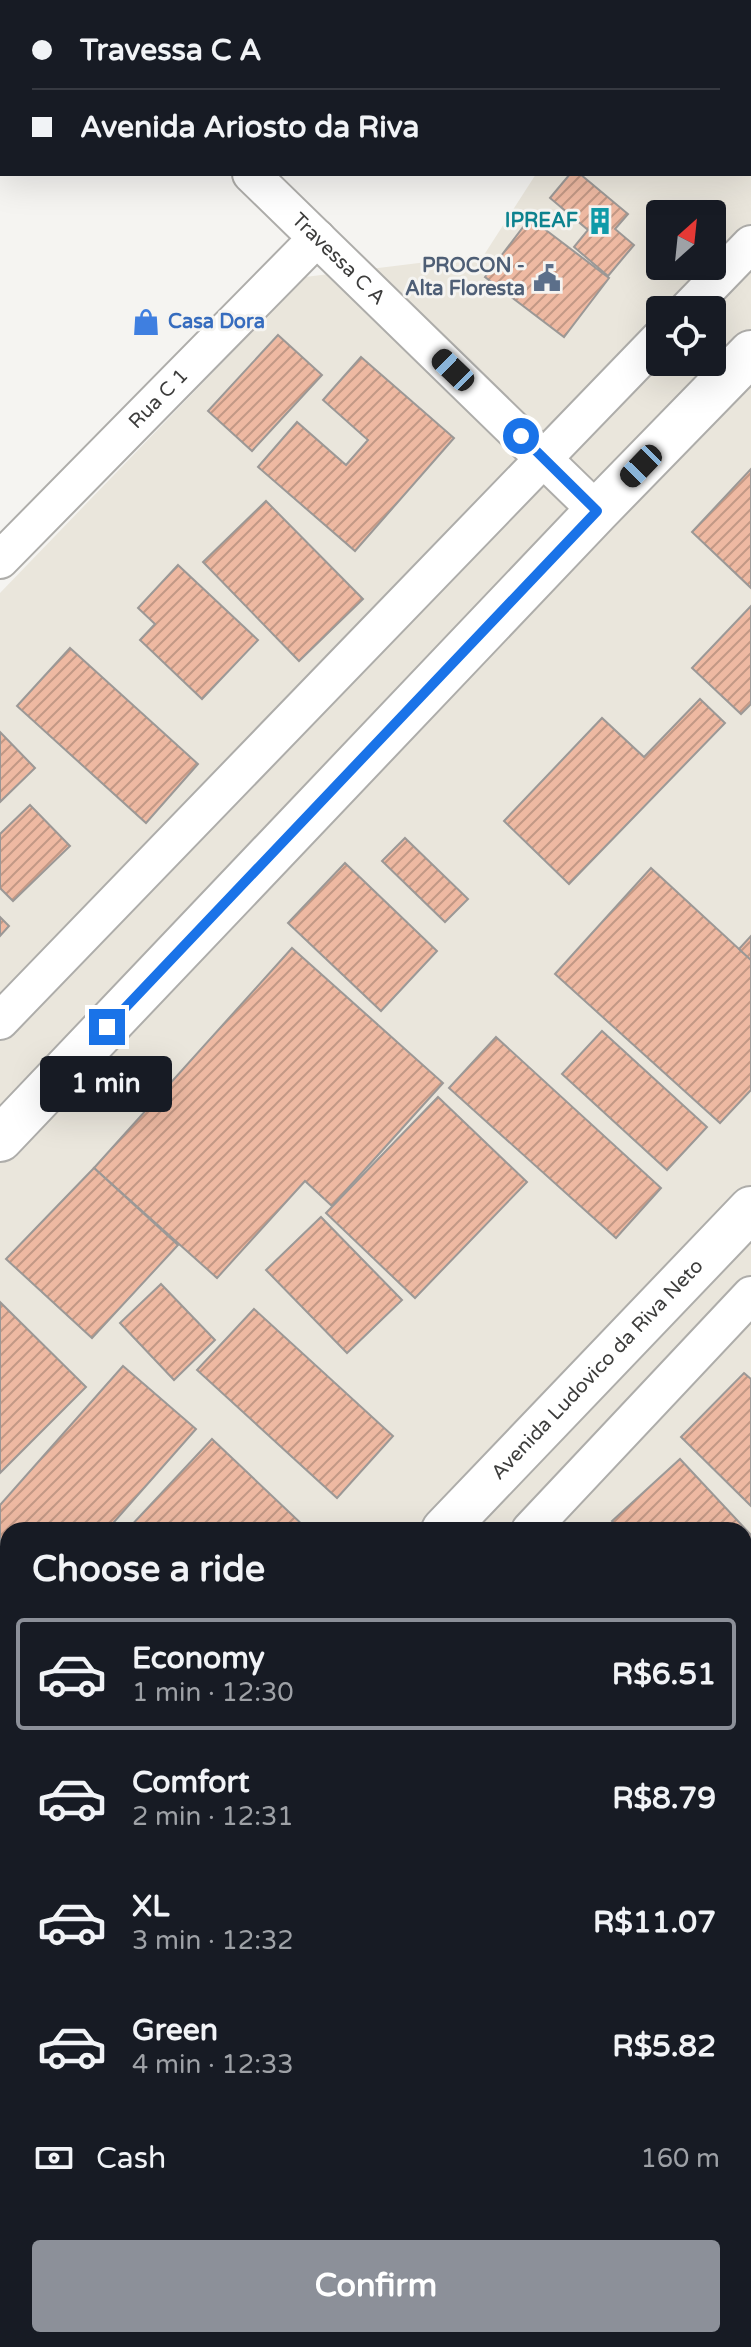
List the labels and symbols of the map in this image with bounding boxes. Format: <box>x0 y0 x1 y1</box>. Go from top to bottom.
north arrow <box>646 200 726 280</box>
building icon: IPREAF <box>585 206 615 236</box>
street label: Travessa C A <box>287 208 390 310</box>
place label: IPREAF <box>505 209 578 233</box>
place label: PROCON - Alta Floresta <box>405 254 525 301</box>
public building icon: PROCON - Alta Floresta <box>532 263 562 293</box>
shop icon: Casa Dora <box>131 307 161 337</box>
place label: Casa Dora <box>168 310 265 334</box>
car <box>427 345 479 395</box>
street label: Rua C 1 <box>124 364 193 434</box>
route start <box>503 418 539 454</box>
car <box>616 440 666 492</box>
route end <box>89 1009 125 1045</box>
callout: 1 min <box>41 1055 173 1111</box>
street label: Avenida Ludovico da Riva Neto <box>486 1254 708 1485</box>

